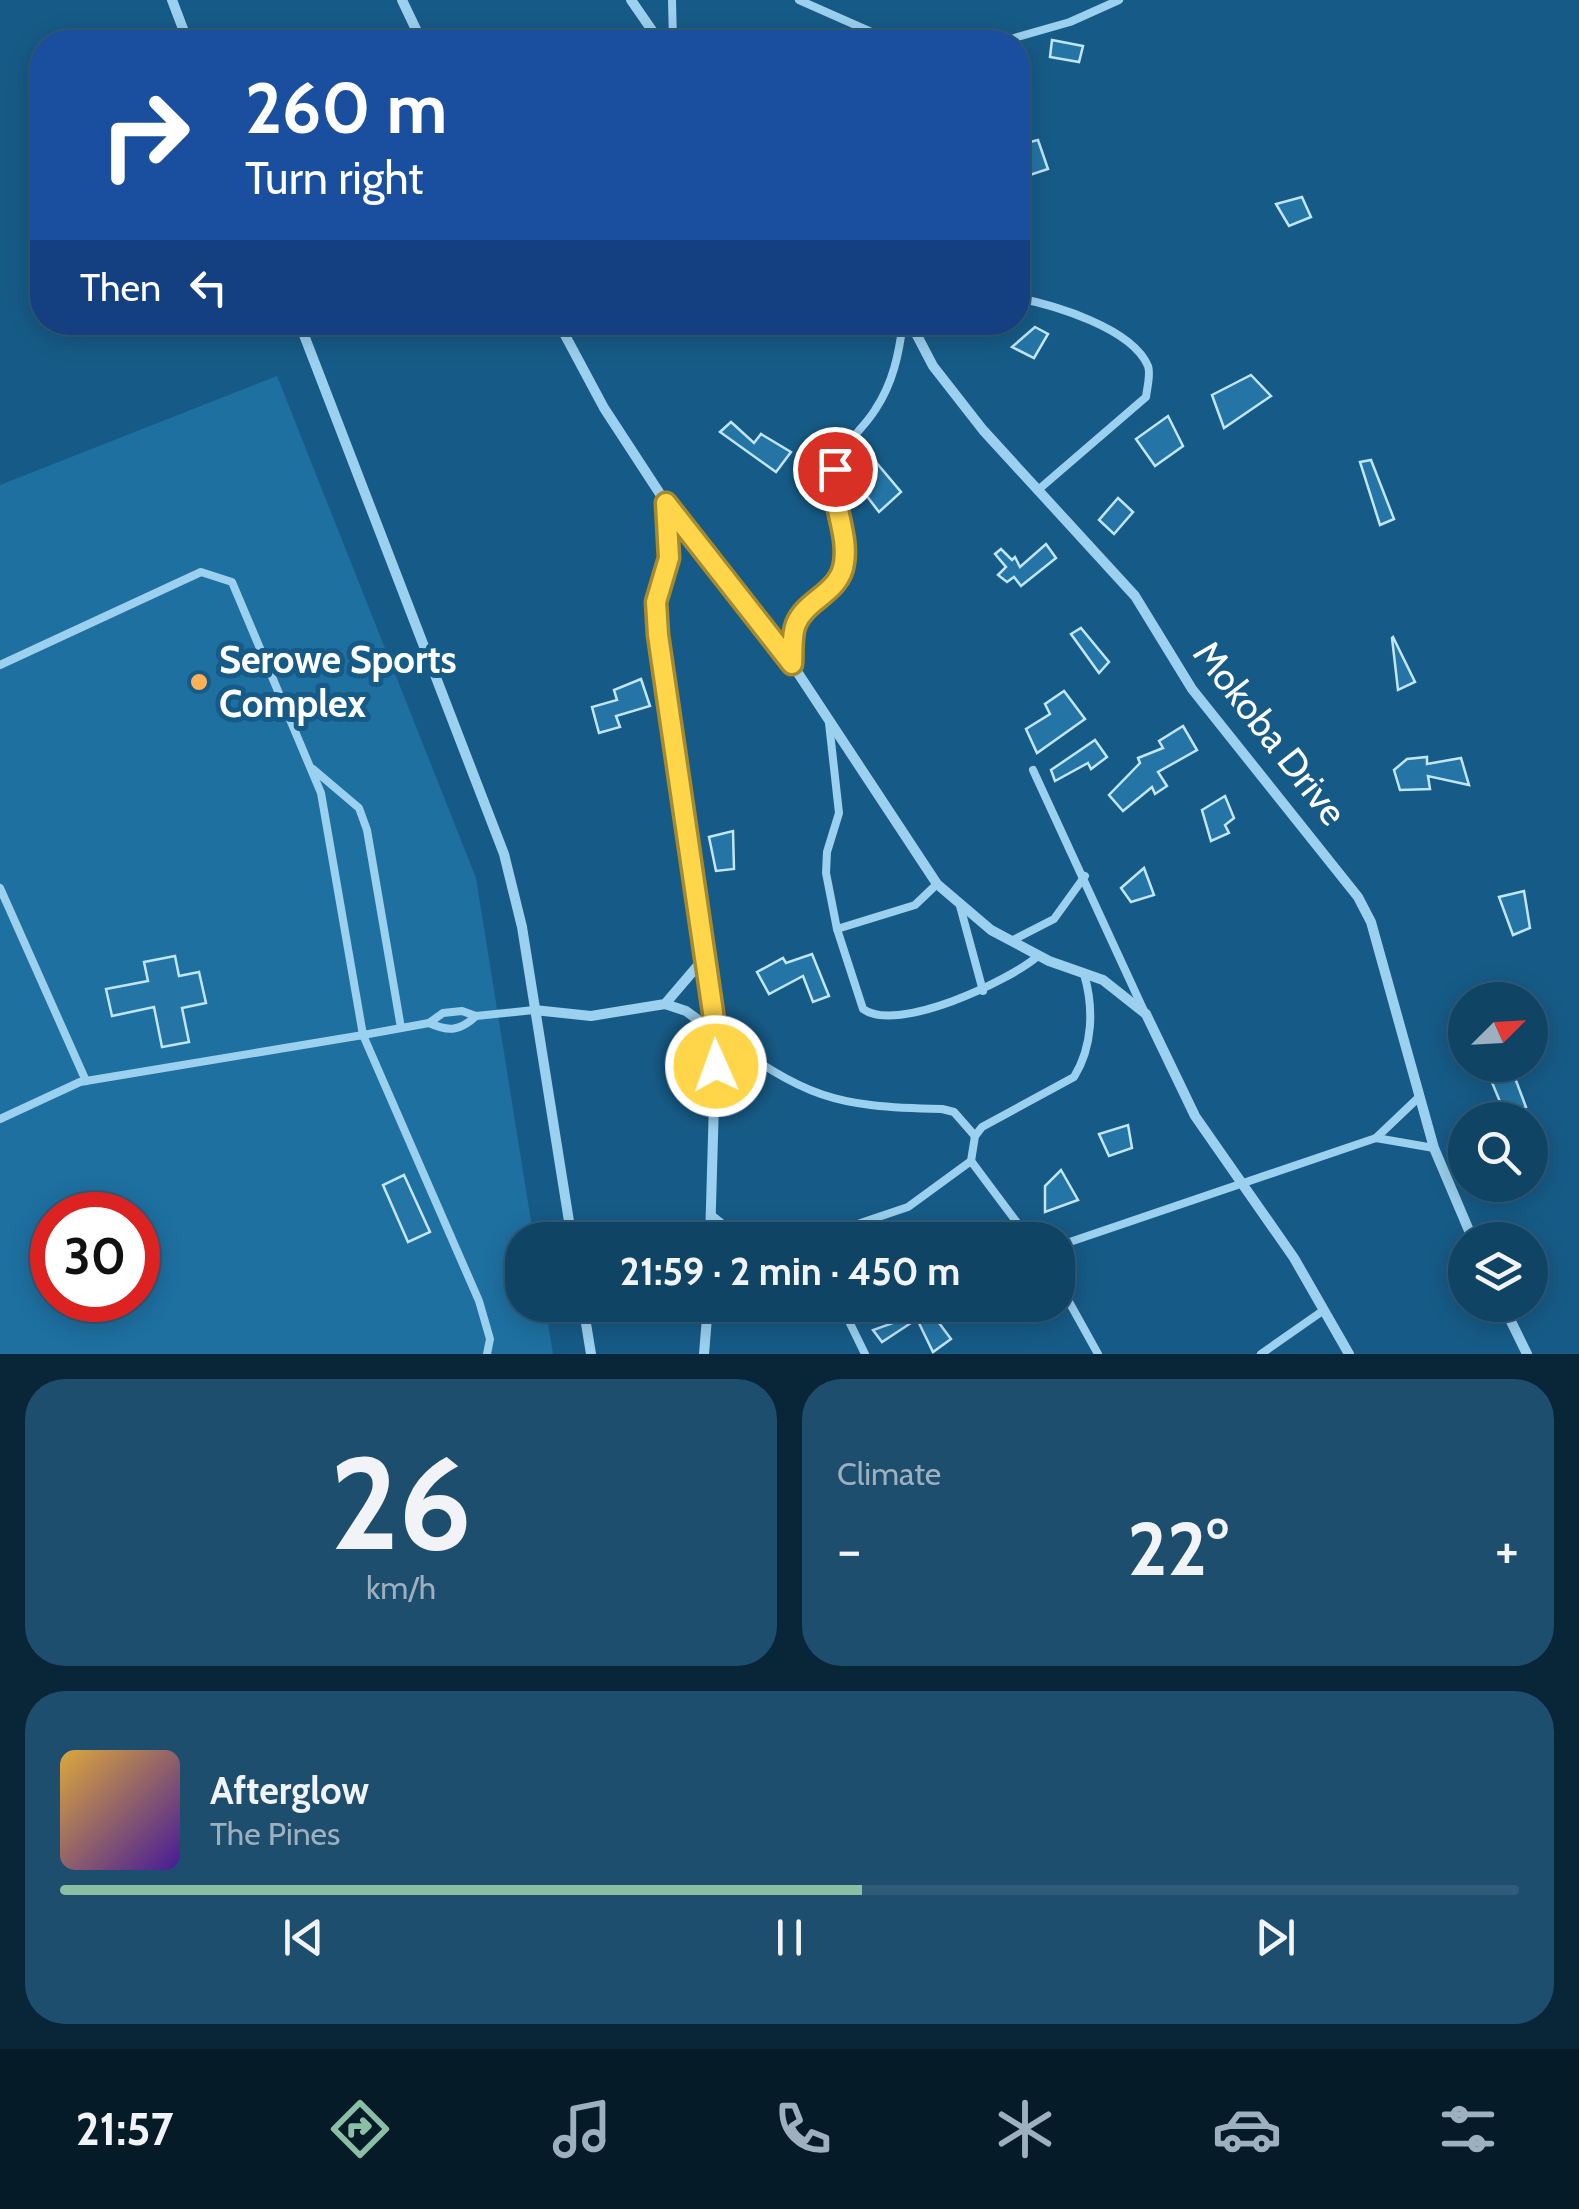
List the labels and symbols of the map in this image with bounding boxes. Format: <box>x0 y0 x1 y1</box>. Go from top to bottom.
pin <box>793 427 878 512</box>
street label: Mokoba Drive <box>1184 631 1357 834</box>
place label: Serowe Sports Complex <box>219 636 457 727</box>
marker: Serowe Sports Complex <box>188 671 210 693</box>
north arrow <box>1448 982 1548 1082</box>
position arrow <box>664 1014 768 1118</box>
speed limit sign: 30 <box>30 1192 160 1322</box>

